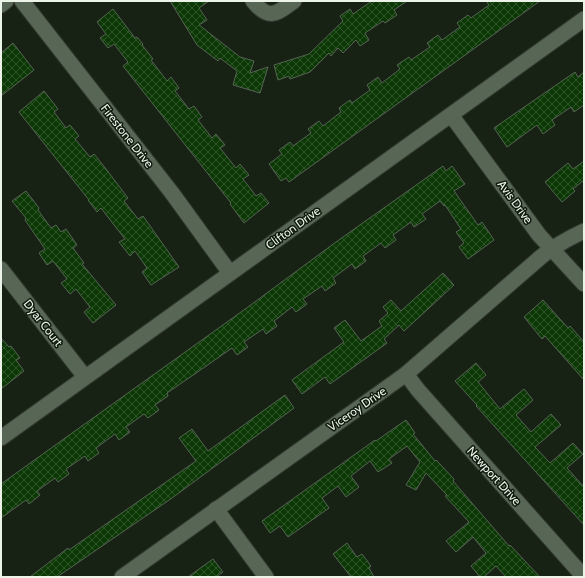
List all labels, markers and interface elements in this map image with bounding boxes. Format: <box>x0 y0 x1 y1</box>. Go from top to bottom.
street label: Firestone Drive <box>98 101 157 170</box>
street label: Avis Drive <box>495 177 536 226</box>
street label: Clifton Drive <box>263 203 323 252</box>
street label: Dyar Court <box>21 296 66 349</box>
street label: Viceroy Drive <box>325 383 389 434</box>
street label: Newport Drive <box>464 443 525 508</box>

